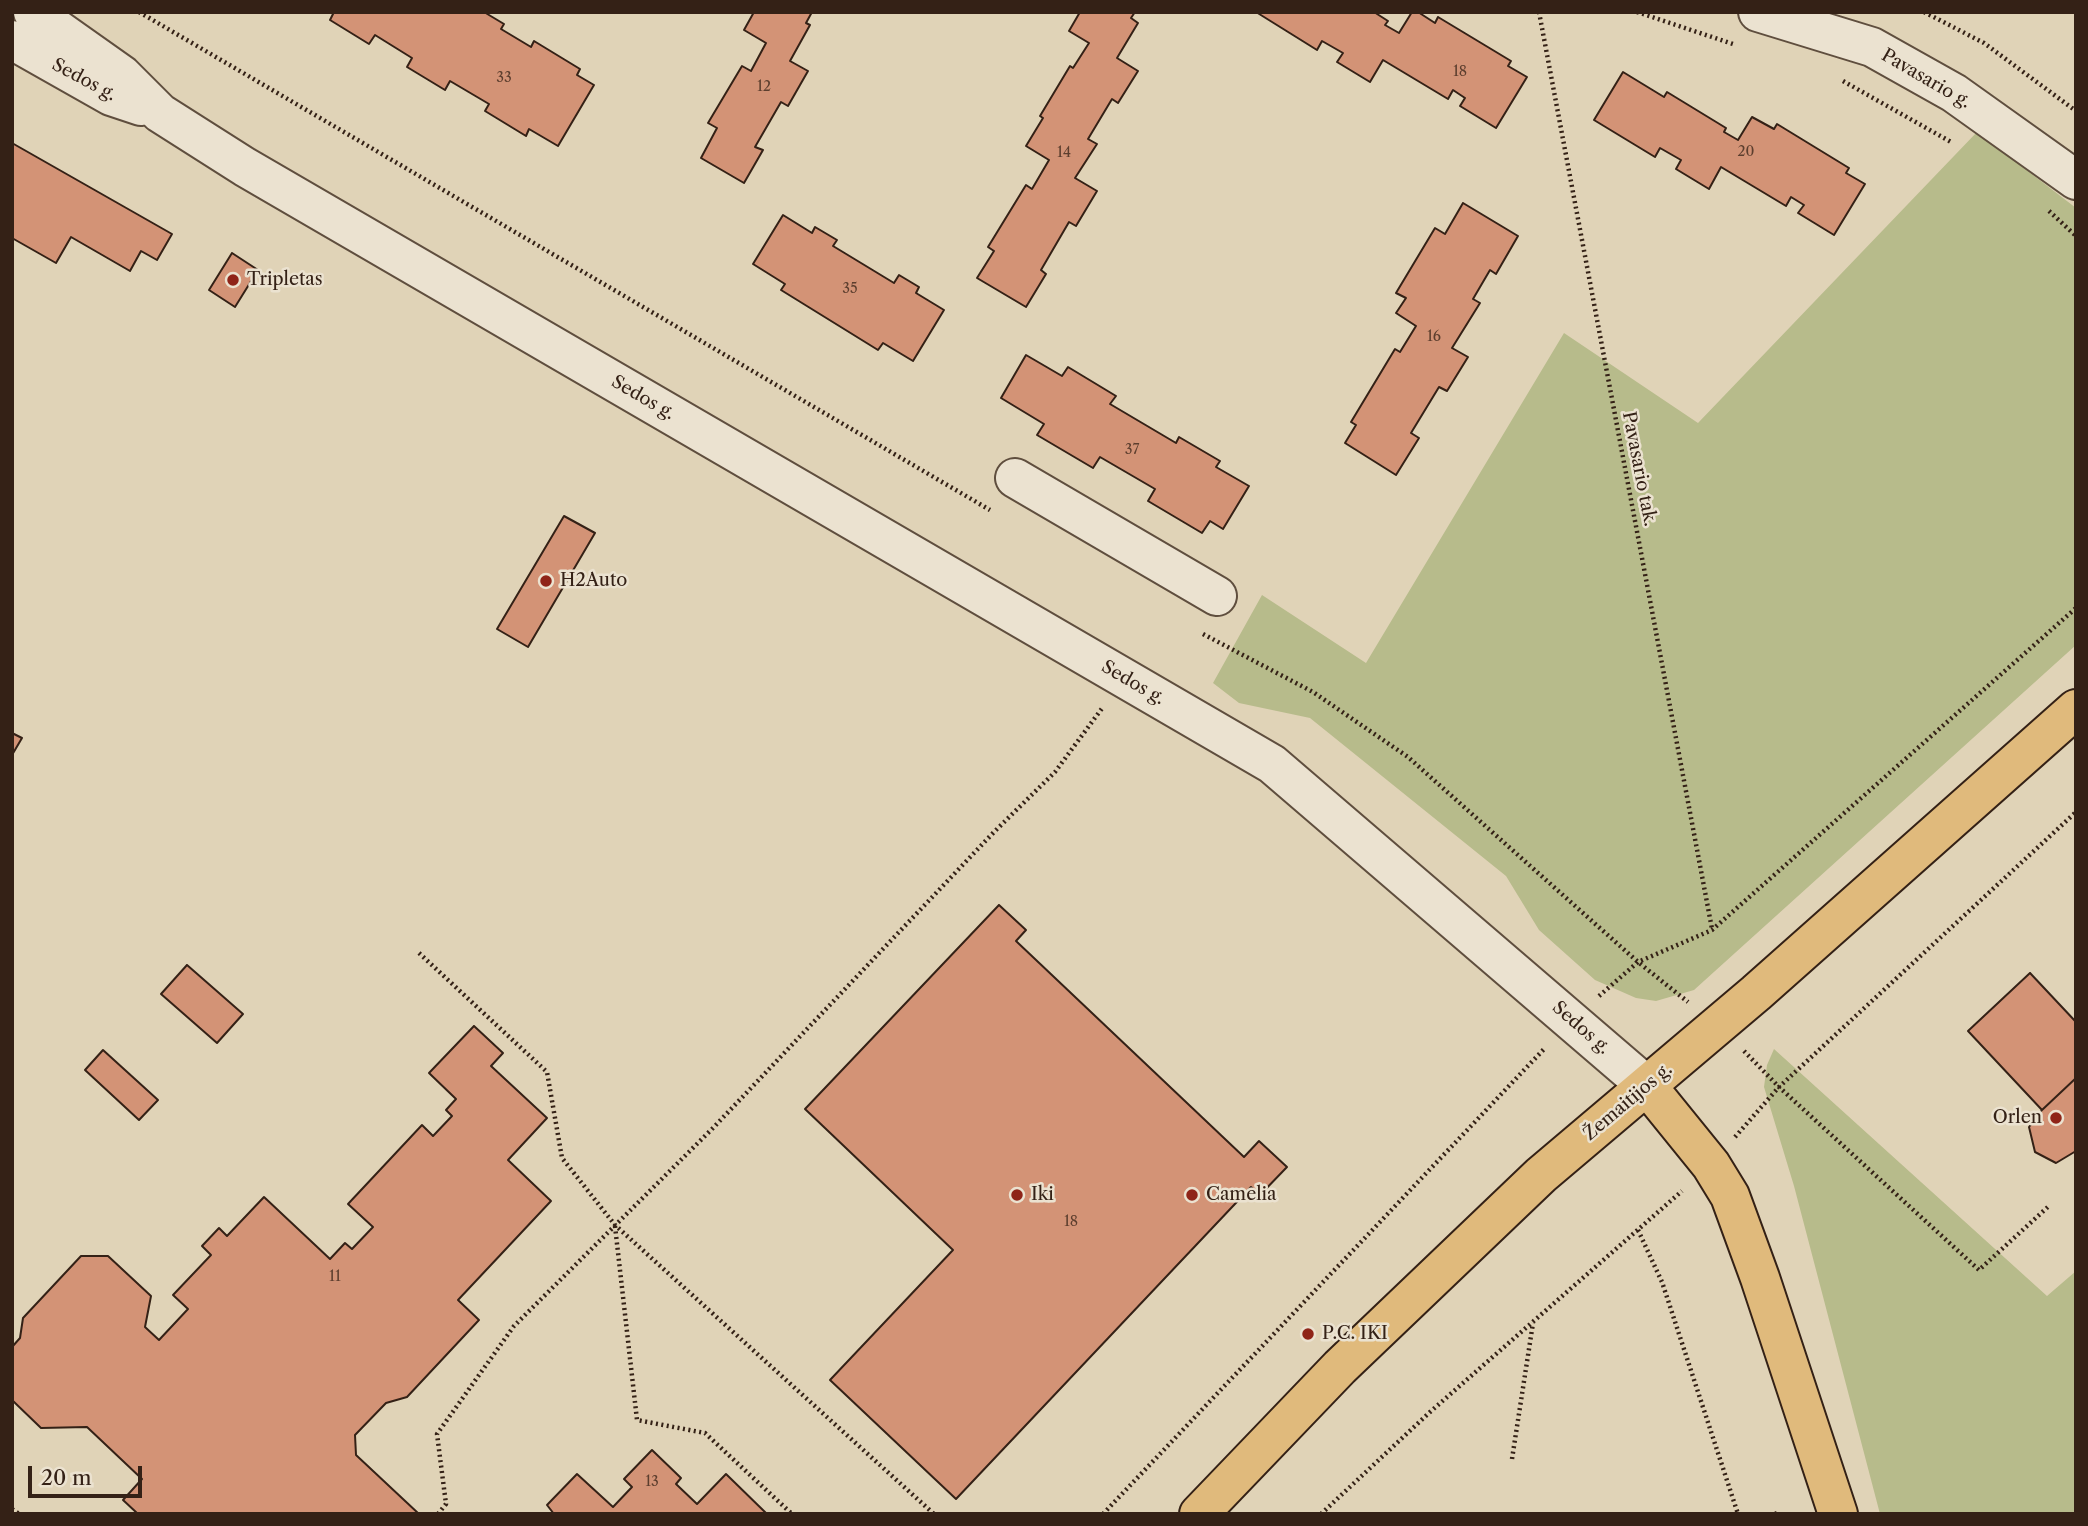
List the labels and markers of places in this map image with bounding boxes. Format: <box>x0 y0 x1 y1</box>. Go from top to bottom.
place label: Tripletas <box>247 269 323 291</box>
marker: Tripletas <box>225 272 241 288</box>
place label: H2Auto <box>560 570 627 592</box>
marker: H2Auto <box>538 573 554 589</box>
place label: Orlen <box>1993 1107 2042 1129</box>
marker: Orlen <box>2048 1110 2064 1126</box>
place label: Iki <box>1031 1184 1054 1206</box>
place label: Camelia <box>1206 1184 1277 1206</box>
marker: Iki <box>1009 1187 1025 1203</box>
marker: Camelia <box>1184 1187 1200 1203</box>
place label: P.C. IKI <box>1322 1323 1388 1345</box>
marker: P.C. IKI <box>1300 1326 1316 1342</box>

